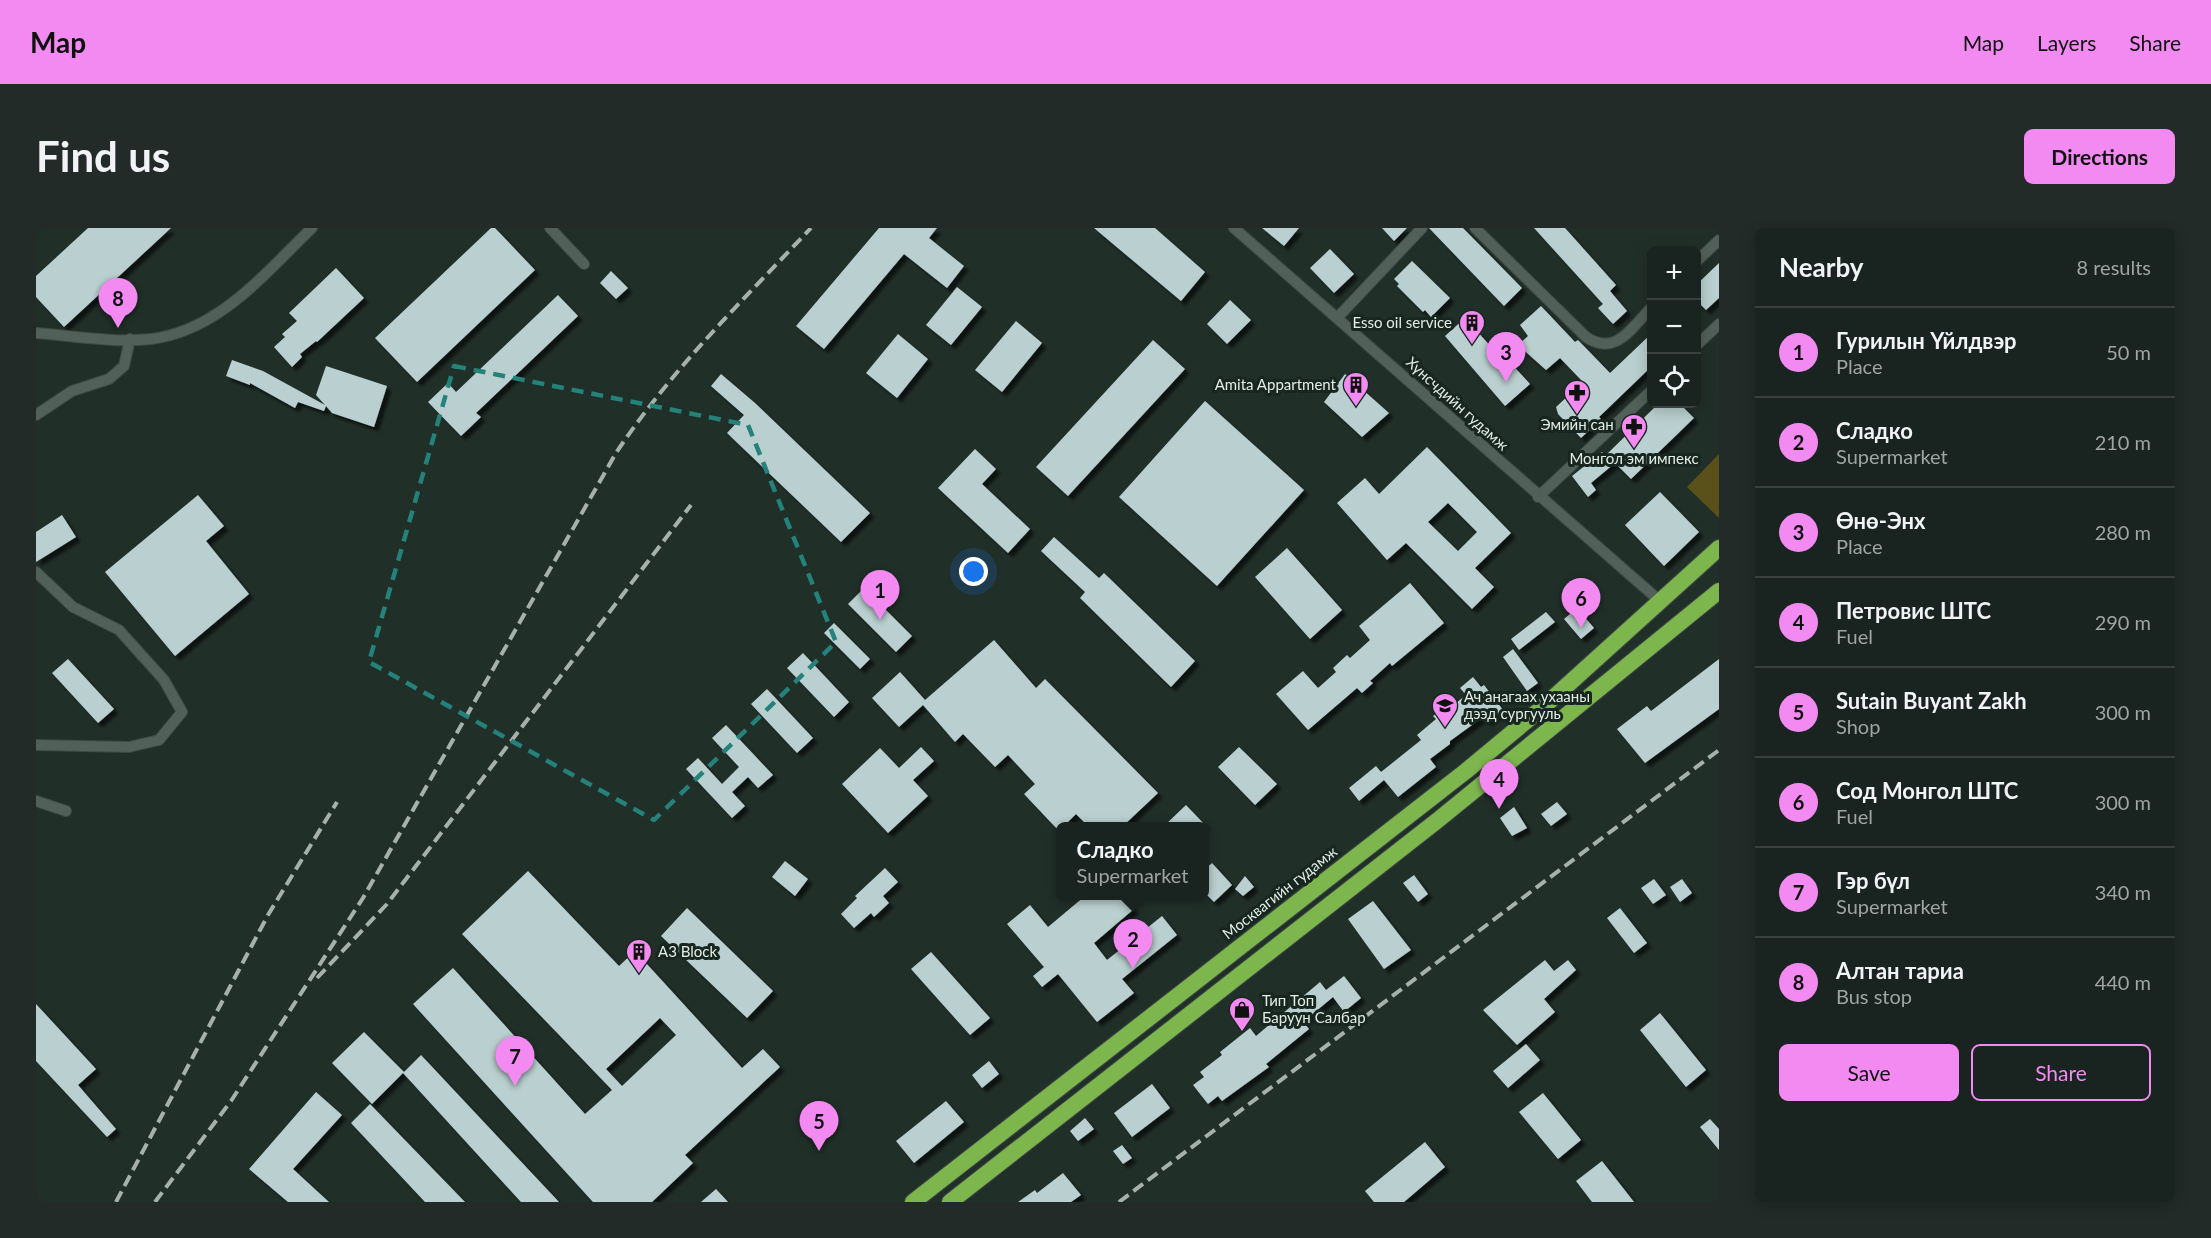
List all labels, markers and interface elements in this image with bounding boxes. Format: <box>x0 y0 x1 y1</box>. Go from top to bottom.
text: Map <box>30 25 86 59</box>
text: Map <box>1963 30 2004 55</box>
text: Layers <box>2037 30 2096 55</box>
text: Share <box>2129 30 2181 55</box>
button: Directions <box>2024 129 2175 184</box>
text: Find us <box>36 131 170 181</box>
map controls <box>1647 246 1701 408</box>
button: + <box>1647 246 1701 300</box>
text: Nearby <box>1779 251 1864 283</box>
text: 8 results <box>2076 255 2151 279</box>
pin: 8 <box>98 279 137 328</box>
button: − <box>1647 300 1701 354</box>
building icon: Esso oil service <box>1457 308 1487 346</box>
place label: Esso oil service <box>1352 313 1452 331</box>
text: Гурилын Үйлдвэр <box>1836 327 2017 354</box>
pin: 3 <box>1486 332 1526 382</box>
text: 1 <box>1793 340 1804 364</box>
text: 50 m <box>2106 340 2151 364</box>
street label: Хүнсчдийн гудамж <box>1403 353 1513 454</box>
button: locate <box>1647 354 1701 408</box>
text: Place <box>1836 354 1883 378</box>
building icon: Amita Appartment <box>1341 370 1371 408</box>
place label: Amita Appartment <box>1215 375 1337 393</box>
pharmacy icon: Эмийн сан <box>1562 378 1592 416</box>
pharmacy icon: Монгол эм импекс <box>1619 412 1649 450</box>
place label: Эмийн сан <box>1540 415 1614 433</box>
text: Сладко <box>1836 417 1913 444</box>
text: 2 <box>1793 430 1804 454</box>
text: 210 m <box>2095 430 2151 454</box>
text: Supermarket <box>1836 444 1948 468</box>
place label: Монгол эм импекс <box>1569 449 1699 467</box>
text: Өнө-Энх <box>1836 507 1925 534</box>
text: 3 <box>1793 520 1804 544</box>
text: 280 m <box>2095 520 2151 544</box>
text: Place <box>1836 534 1883 558</box>
your location <box>959 557 988 586</box>
pin: 1 <box>860 570 900 620</box>
pin: 6 <box>1562 578 1600 628</box>
text: Петровис ШТС <box>1836 597 1991 624</box>
text: 4 <box>1793 610 1804 634</box>
text: 290 m <box>2095 610 2151 634</box>
text: Fuel <box>1836 624 1873 648</box>
place label: Ач анагаах ухааны дээд сургууль <box>1464 687 1590 722</box>
text: Sutain Buyant Zakh <box>1836 687 2027 714</box>
school or university icon: Ач анагаах ухааны дээд сургууль <box>1430 691 1460 729</box>
text: 5 <box>1793 700 1804 724</box>
text: 300 m <box>2095 700 2151 724</box>
text: Shop <box>1836 714 1880 738</box>
pin: 4 <box>1480 760 1518 809</box>
text: Сод Монгол ШТС <box>1836 777 2018 804</box>
text: 6 <box>1793 790 1804 814</box>
text: 300 m <box>2095 790 2151 814</box>
text: Fuel <box>1836 804 1873 828</box>
popup <box>1056 822 1209 900</box>
text: Сладко <box>1077 836 1154 863</box>
street label: Москвагийн гудамж <box>1219 842 1340 942</box>
text: Supermarket <box>1077 863 1188 887</box>
text: Гэр бүл <box>1836 867 1910 894</box>
text: 7 <box>1793 880 1804 904</box>
text: 340 m <box>2095 880 2151 904</box>
text: Supermarket <box>1836 894 1948 918</box>
pin: 2 <box>1114 920 1152 969</box>
building icon: A3 Block <box>624 937 654 975</box>
place label: A3 Block <box>658 942 717 960</box>
text: Алтан тариа <box>1836 957 1964 984</box>
text: 8 <box>1793 970 1804 994</box>
text: 440 m <box>2095 970 2151 994</box>
text: Bus stop <box>1836 984 1912 1008</box>
place label: Тип Топ Баруун Салбар <box>1262 991 1366 1026</box>
shop icon: Тип Топ Баруун Салбар <box>1227 995 1257 1033</box>
pin: 7 <box>496 1036 534 1086</box>
button: Save <box>1779 1044 1959 1101</box>
button: Share <box>1971 1044 2151 1101</box>
pin: 5 <box>800 1102 838 1151</box>

